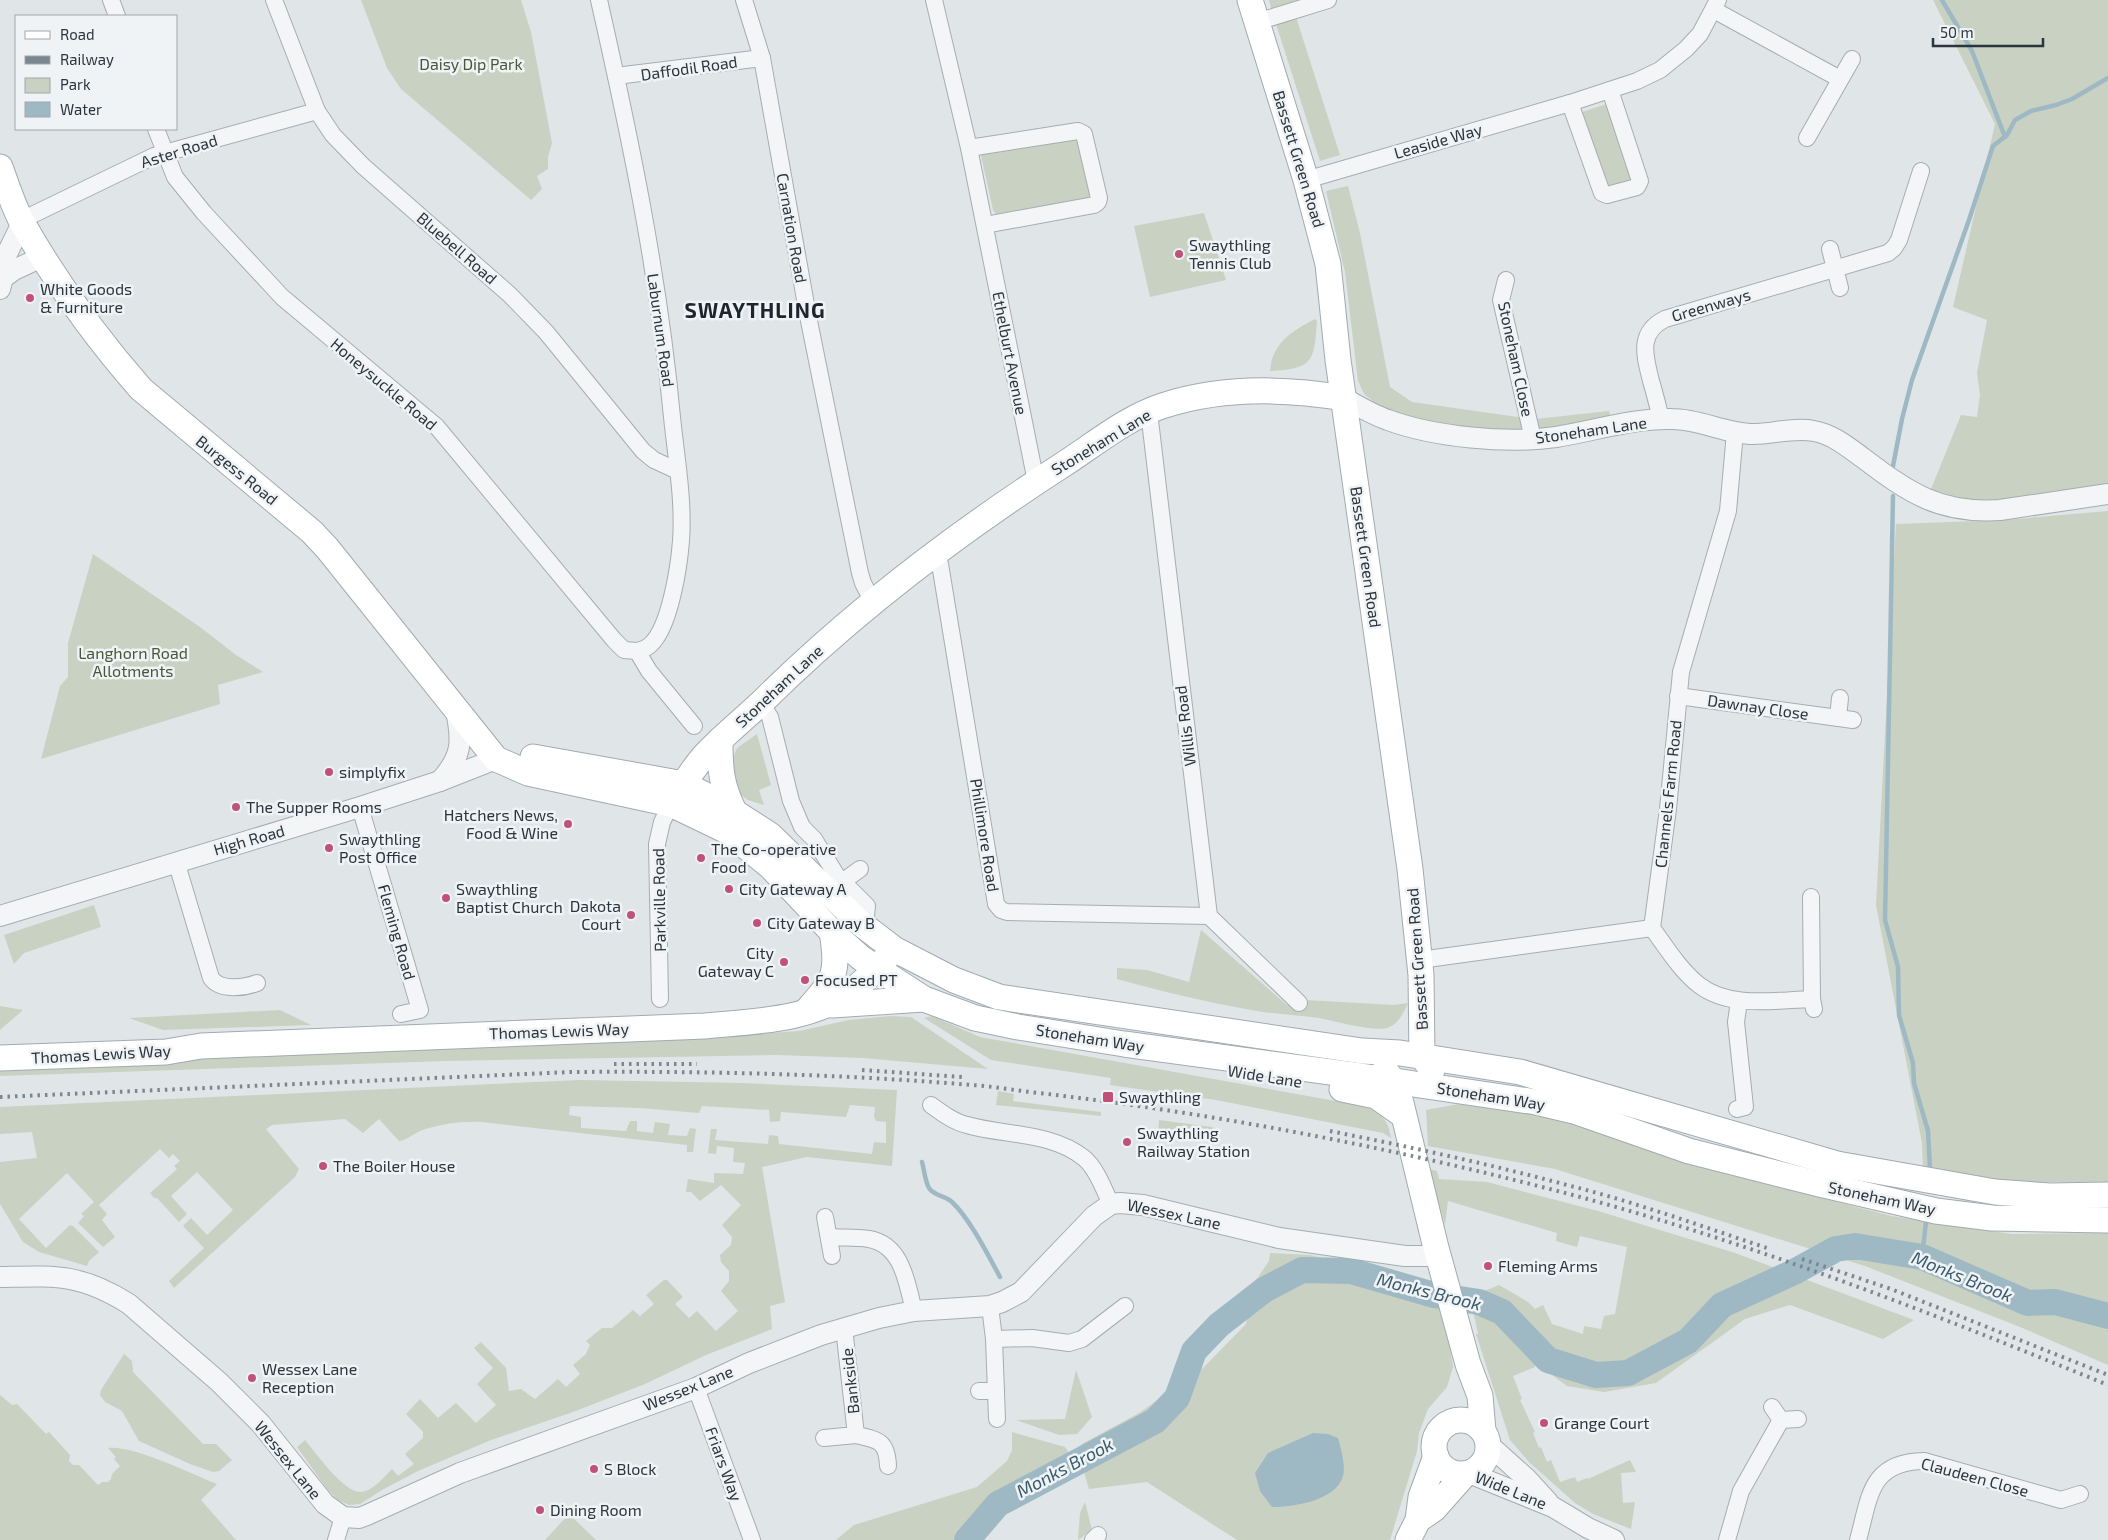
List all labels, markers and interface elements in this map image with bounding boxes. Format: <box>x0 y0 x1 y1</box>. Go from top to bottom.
legend <box>15 15 178 130</box>
scale bar <box>1933 15 2043 47</box>
text: 50 m <box>1940 23 1974 41</box>
text: Road <box>60 25 95 43</box>
text: Railway <box>60 50 114 68</box>
street label: Daffodil Road <box>639 51 739 84</box>
park label: Daisy Dip Park <box>419 54 523 73</box>
text: Park <box>60 75 91 93</box>
street label: Bassett Green Road <box>1270 88 1329 230</box>
text: Water <box>60 100 102 118</box>
street label: Leaside Way <box>1391 119 1485 162</box>
street label: Aster Road <box>138 130 220 171</box>
street label: Carnation Road <box>773 171 812 284</box>
street label: Bluebell Road <box>414 208 501 287</box>
place label: Swaythling Tennis Club <box>1189 235 1271 272</box>
marker: Swaythling Tennis Club <box>1173 248 1185 260</box>
street label: Laburnum Road <box>644 272 679 388</box>
place label: White Goods & Furniture <box>40 279 132 316</box>
street label: Greenways <box>1669 284 1753 325</box>
street label: Ethelburt Avenue <box>989 290 1032 416</box>
marker: White Goods & Furniture <box>24 292 36 304</box>
district label: SWAYTHLING <box>685 297 826 322</box>
street label: Stoneham Close <box>1495 300 1538 418</box>
street label: Honeysuckle Road <box>327 334 441 434</box>
street label: Stoneham Lane <box>1048 404 1154 479</box>
street label: Stoneham Lane <box>1534 412 1648 447</box>
street label: Burgess Road <box>193 431 282 508</box>
street label: Bassett Green Road <box>1347 485 1386 629</box>
street label: Stoneham Lane <box>731 640 826 731</box>
park label: Langhorn Road Allotments <box>78 643 188 680</box>
street label: Willis Road <box>1170 685 1199 767</box>
street label: Dawnay Close <box>1706 690 1810 723</box>
street label: Channels Farm Road <box>1650 719 1685 869</box>
place label: simplyfix <box>339 762 406 781</box>
marker: simplyfix <box>323 766 335 778</box>
street label: Phillimore Road <box>967 777 1004 893</box>
place label: The Supper Rooms <box>246 797 382 816</box>
marker: The Supper Rooms <box>230 801 242 813</box>
place label: Hatchers News, Food & Wine <box>444 805 558 842</box>
marker: Hatchers News, Food & Wine <box>562 818 574 830</box>
street label: High Road <box>211 820 287 859</box>
place label: Swaythling Post Office <box>339 829 421 866</box>
place label: The Co-operative Food <box>711 839 836 876</box>
marker: Swaythling Post Office <box>323 842 335 854</box>
street label: Parkville Road <box>648 848 669 952</box>
marker: The Co-operative Food <box>695 852 707 864</box>
place label: Swaythling Baptist Church <box>456 879 563 916</box>
place label: City Gateway A <box>739 879 847 898</box>
street label: Fleming Road <box>375 882 420 982</box>
marker: City Gateway A <box>723 883 735 895</box>
street label: Bassett Green Road <box>1402 887 1431 1031</box>
marker: Swaythling Baptist Church <box>440 892 452 904</box>
place label: Dakota Court <box>570 896 621 933</box>
marker: Dakota Court <box>625 909 637 921</box>
place label: City Gateway B <box>767 913 875 932</box>
marker: City Gateway B <box>751 917 763 929</box>
place label: City Gateway C <box>698 943 775 980</box>
marker: City Gateway C <box>778 956 790 968</box>
place label: Focused PT <box>815 970 898 989</box>
marker: Focused PT <box>799 974 811 986</box>
street label: Thomas Lewis Way <box>489 1019 630 1042</box>
street label: Stoneham Way <box>1034 1020 1146 1056</box>
street label: Thomas Lewis Way <box>31 1040 172 1067</box>
street label: Wide Lane <box>1226 1060 1304 1091</box>
street label: Stoneham Way <box>1435 1078 1547 1114</box>
place label: Swaythling <box>1119 1087 1201 1106</box>
marker: Swaythling <box>1101 1090 1115 1104</box>
place label: Swaythling Railway Station <box>1137 1123 1250 1160</box>
marker: Swaythling Railway Station <box>1121 1136 1133 1148</box>
place label: The Boiler House <box>333 1156 455 1175</box>
marker: The Boiler House <box>317 1160 329 1172</box>
street label: Stoneham Way <box>1827 1177 1938 1218</box>
street label: Wessex Lane <box>1126 1194 1223 1233</box>
water label: Monks Brook <box>1909 1246 2016 1306</box>
place label: Fleming Arms <box>1498 1256 1598 1275</box>
marker: Fleming Arms <box>1482 1260 1494 1272</box>
water label: Monks Brook <box>1375 1267 1484 1315</box>
street label: Bankside <box>837 1347 862 1415</box>
place label: Wessex Lane Reception <box>262 1359 357 1396</box>
street label: Wessex Lane <box>640 1361 736 1414</box>
marker: Wessex Lane Reception <box>246 1372 258 1384</box>
place label: Grange Court <box>1554 1413 1649 1432</box>
street label: Wessex Lane <box>251 1417 326 1503</box>
marker: Grange Court <box>1538 1417 1550 1429</box>
street label: Friars Way <box>702 1424 747 1504</box>
water label: Monks Brook <box>1012 1432 1117 1502</box>
street label: Claudeen Close <box>1919 1453 2031 1500</box>
place label: S Block <box>604 1459 656 1478</box>
marker: S Block <box>588 1463 600 1475</box>
street label: Wide Lane <box>1473 1467 1550 1512</box>
place label: Dining Room <box>550 1500 642 1519</box>
marker: Dining Room <box>534 1504 546 1516</box>

